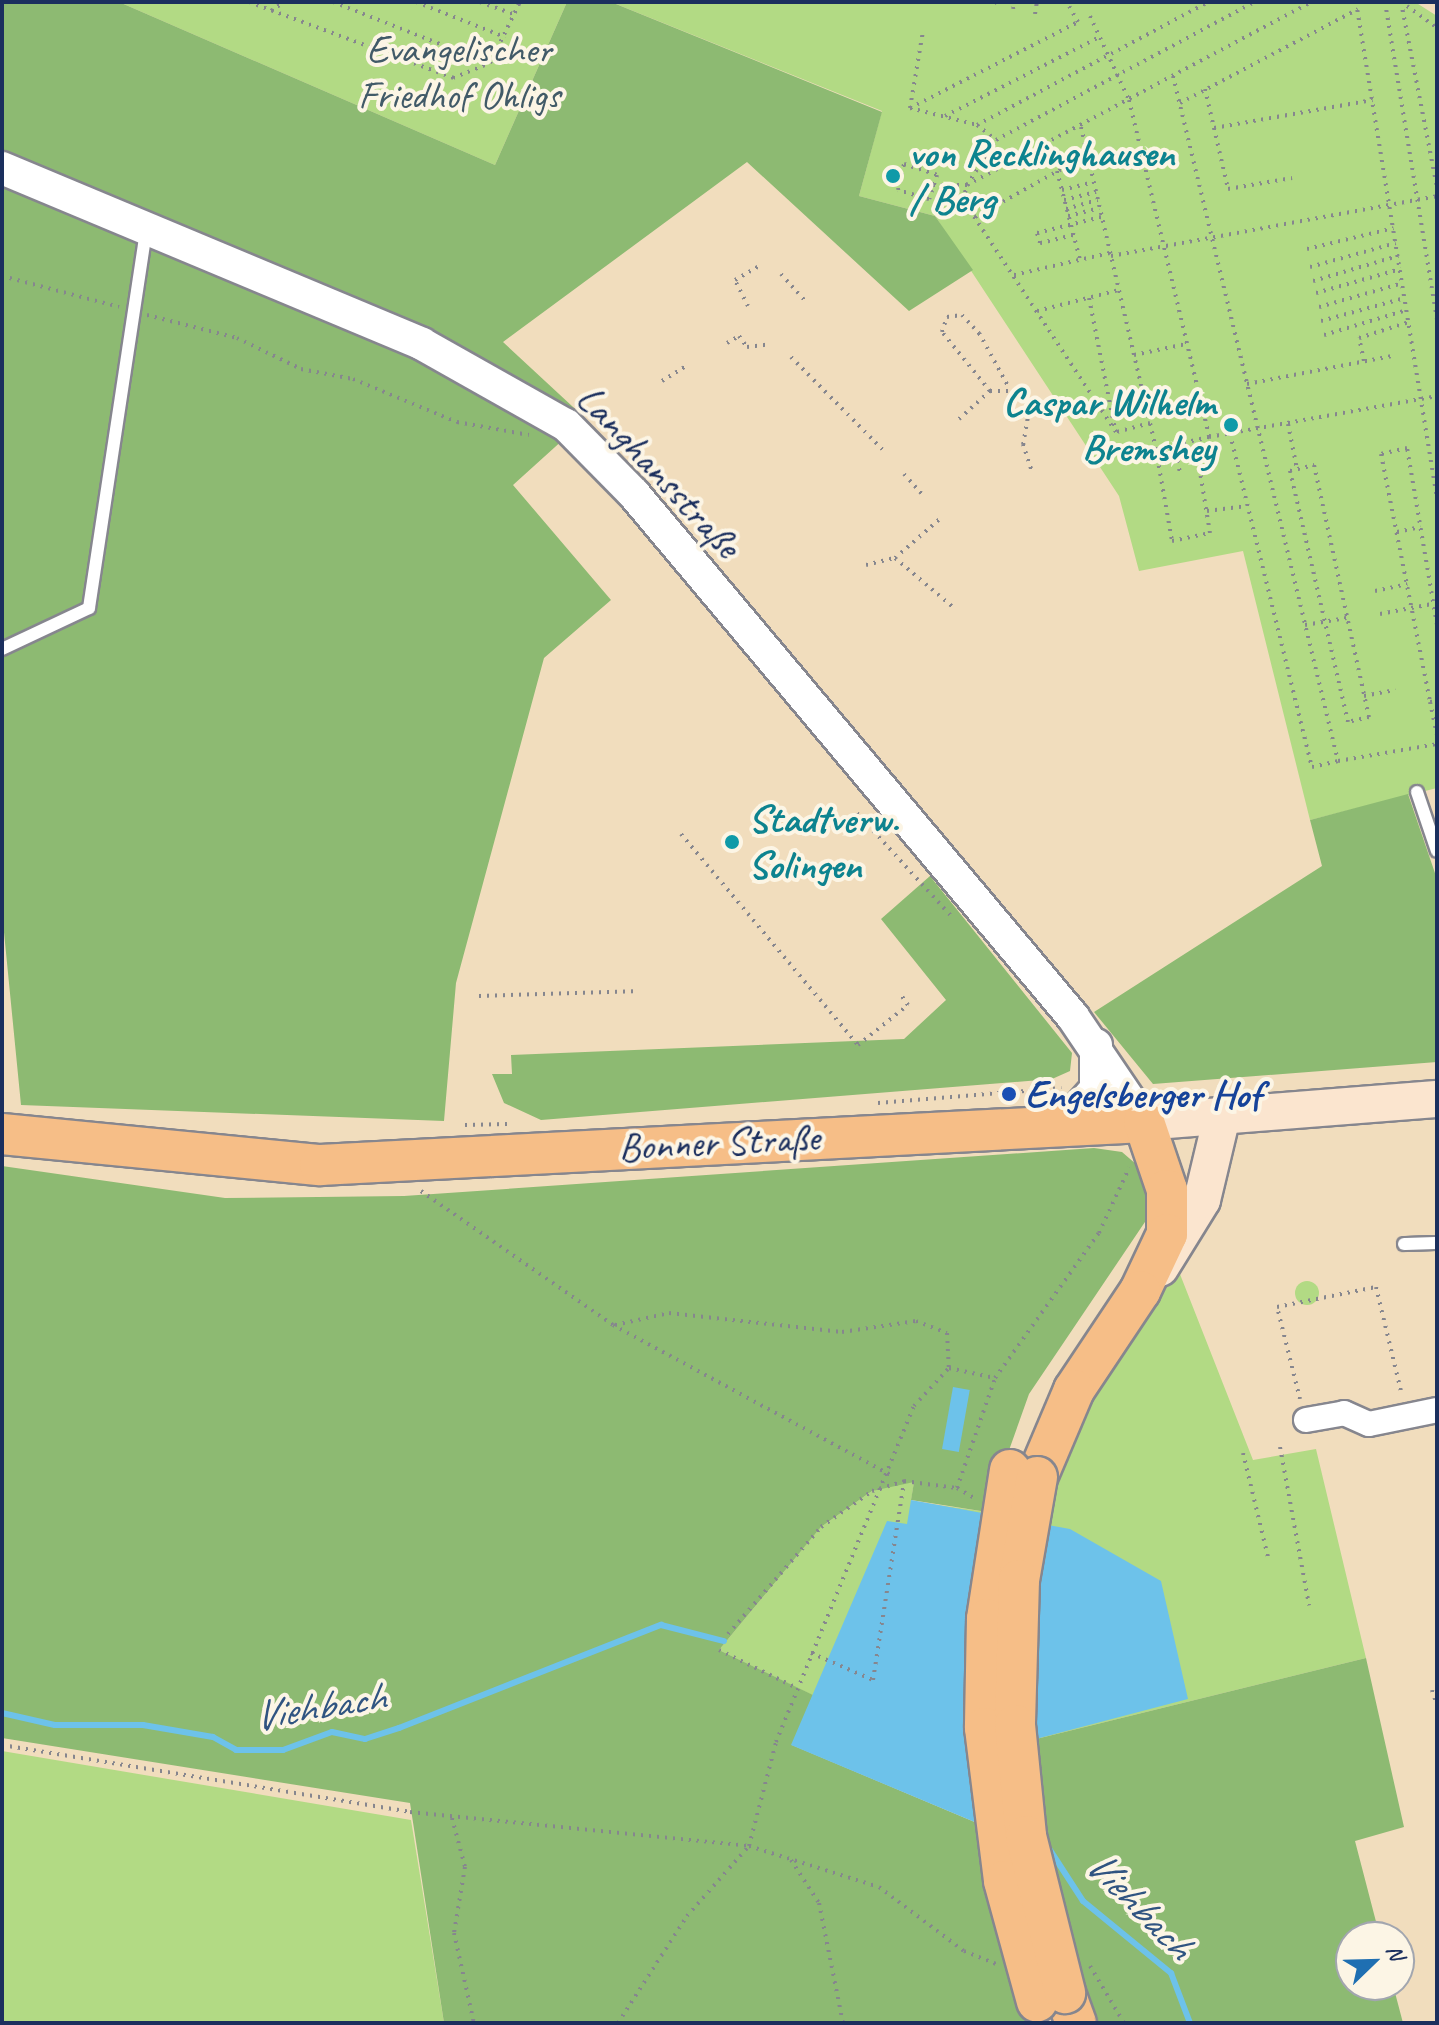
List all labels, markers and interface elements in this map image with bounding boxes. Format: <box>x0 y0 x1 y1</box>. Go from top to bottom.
park label: Evangelischer Friedhof Ohligs <box>357 25 561 119</box>
place label: von Recklinghausen / Berg <box>909 129 1173 223</box>
marker: von Recklinghausen / Berg <box>884 167 902 185</box>
street label: Langhansstraße <box>567 374 751 568</box>
place label: Caspar Wilhelm Bremshey <box>1002 378 1215 472</box>
marker: Caspar Wilhelm Bremshey <box>1222 416 1240 434</box>
place label: Stadtverw. Solingen <box>748 795 899 889</box>
marker: Stadtverw. Solingen <box>723 833 741 851</box>
place label: Engelsberger Hof <box>1025 1070 1261 1118</box>
marker: Engelsberger Hof <box>1000 1085 1018 1103</box>
street label: Bonner Straße <box>617 1113 821 1171</box>
water label: Viehbach <box>250 1672 388 1742</box>
water label: Viehbach <box>1075 1840 1203 1970</box>
north arrow <box>1335 1921 1415 2001</box>
text: N <box>1380 1941 1411 1964</box>

